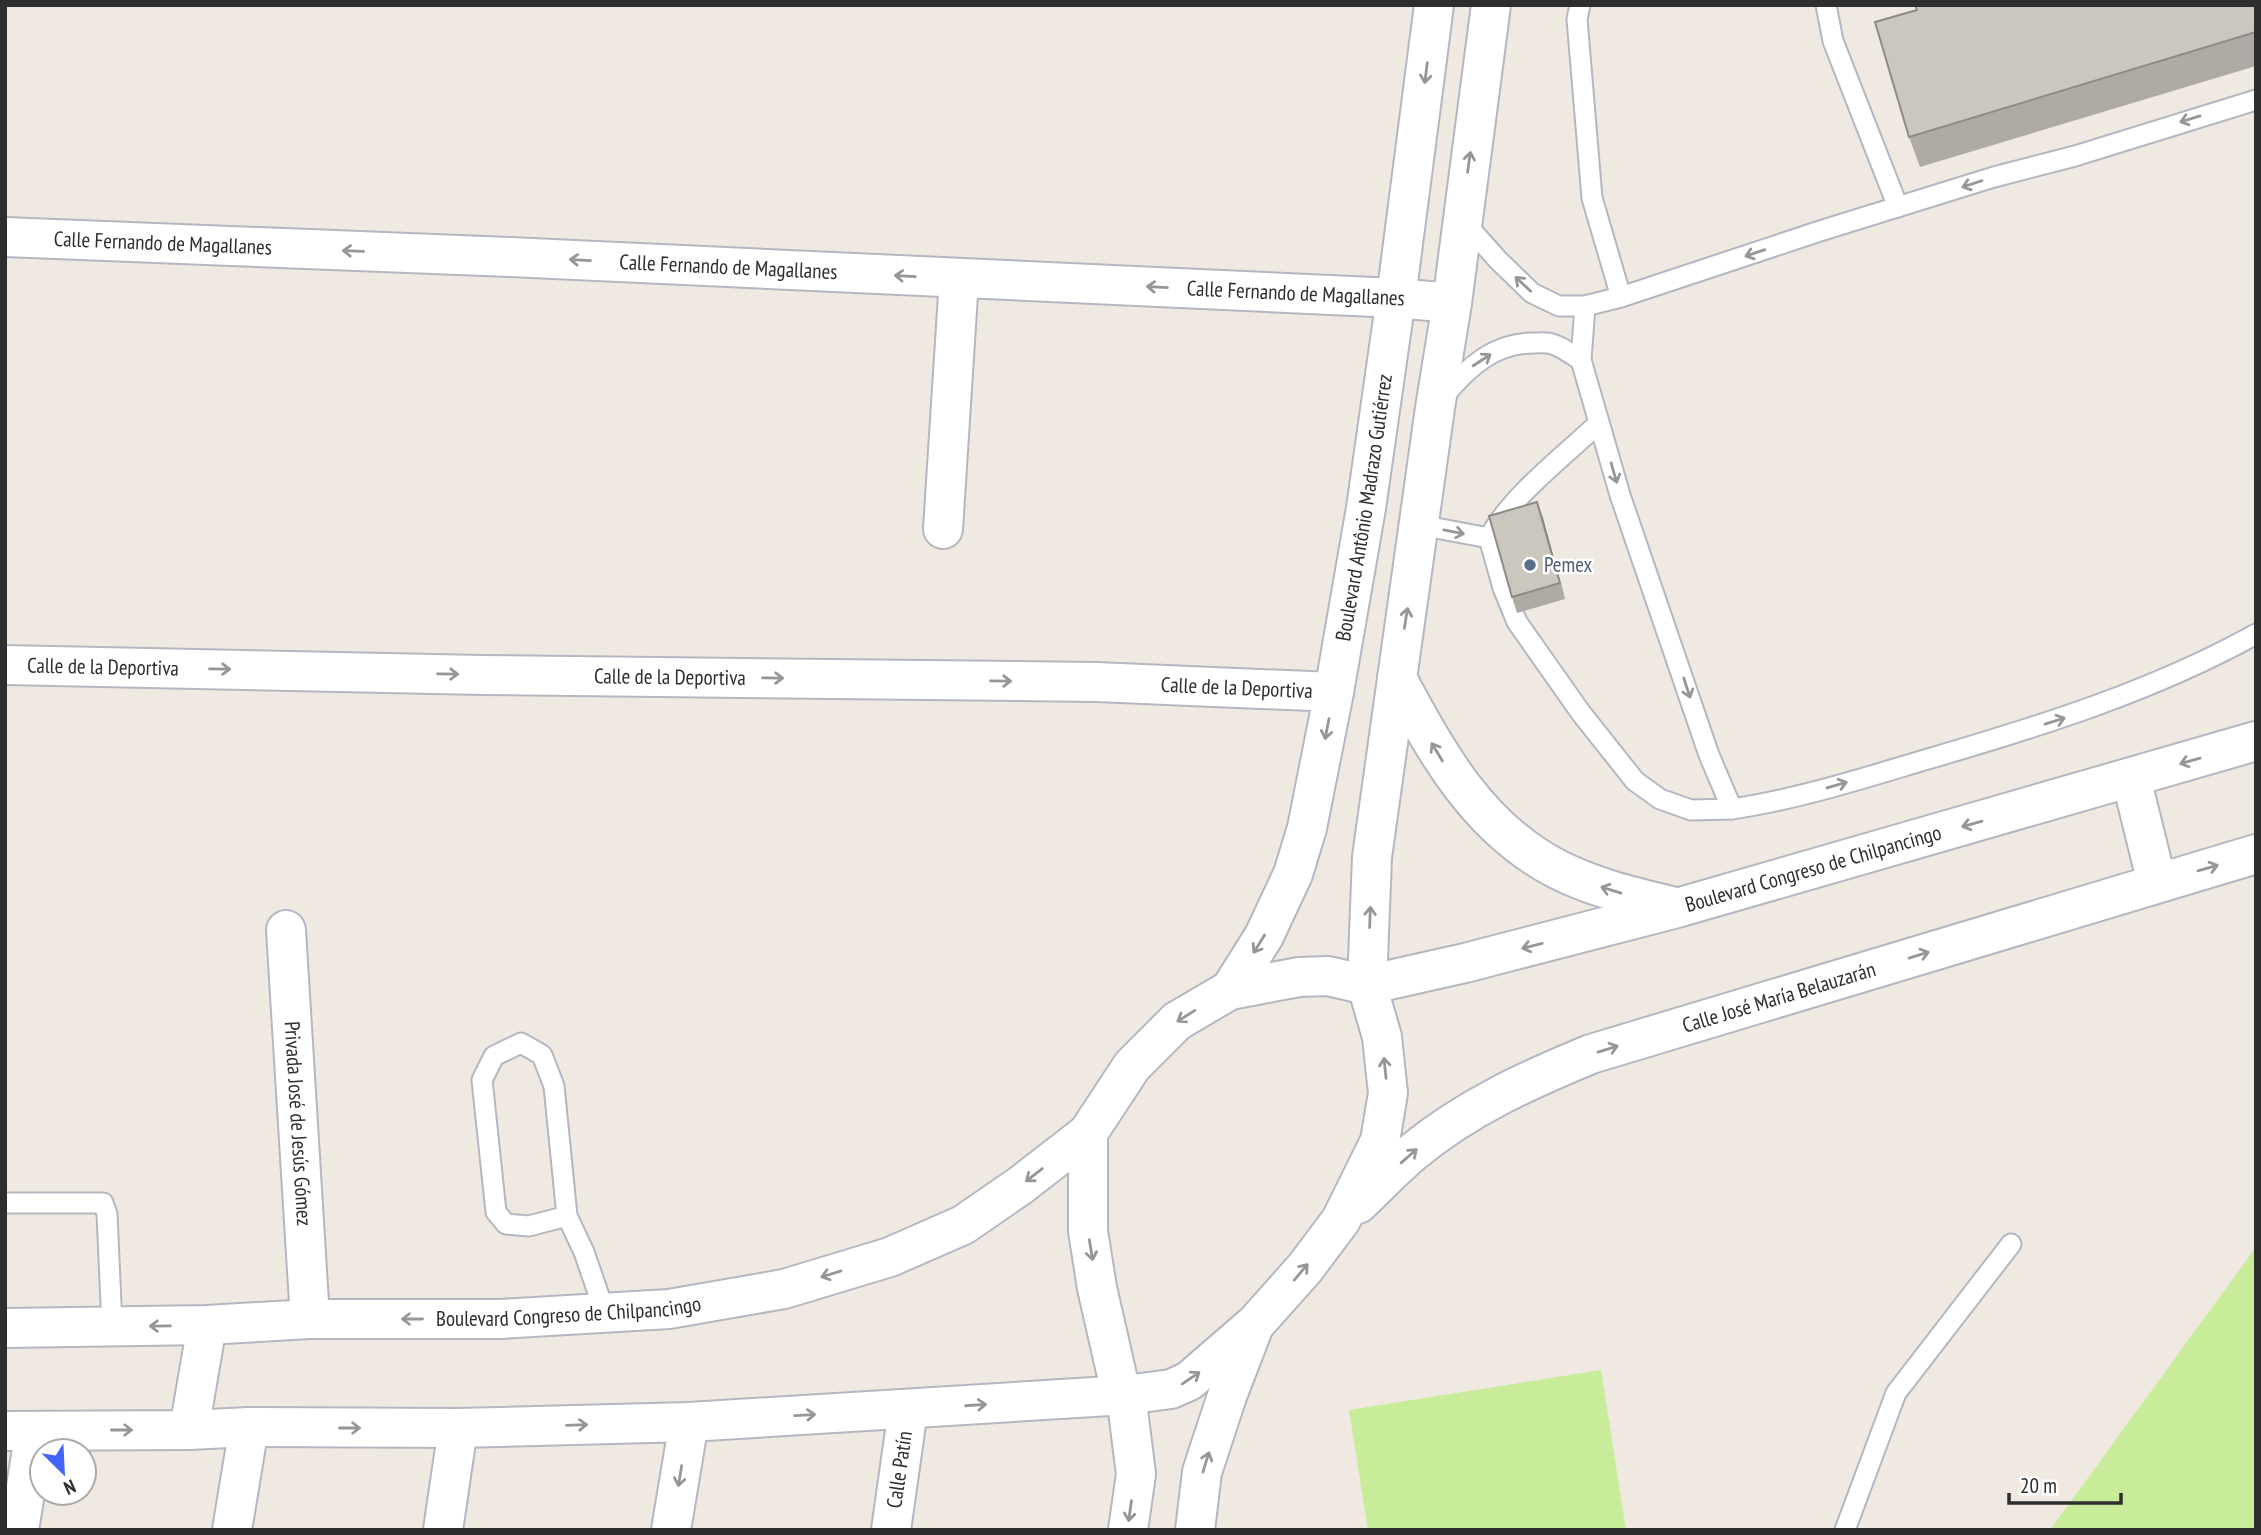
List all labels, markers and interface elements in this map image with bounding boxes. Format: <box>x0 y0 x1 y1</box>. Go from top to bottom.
one-way arrow <box>1419 61 1432 84</box>
one-way arrow <box>2179 114 2201 127</box>
one-way arrow <box>1463 151 1476 174</box>
one-way arrow <box>1961 178 1983 191</box>
street label: Calle Fernando de Magallanes <box>53 225 272 261</box>
one-way arrow <box>341 244 364 257</box>
street label: Calle Fernando de Magallanes <box>619 248 838 285</box>
one-way arrow <box>1745 248 1767 260</box>
one-way arrow <box>569 254 592 267</box>
one-way arrow <box>894 270 917 283</box>
street label: Calle Fernando de Magallanes <box>1186 274 1406 312</box>
one-way arrow <box>1515 276 1532 293</box>
one-way arrow <box>1146 281 1169 294</box>
one-way arrow <box>1472 352 1491 367</box>
street label: Boulevard Antônio Madrazo Gutiérrez <box>1329 372 1398 643</box>
one-way arrow <box>1608 461 1621 483</box>
one-way arrow <box>1442 525 1465 539</box>
place label: Pemex <box>1544 551 1593 578</box>
marker: Pemex <box>1522 557 1538 573</box>
one-way arrow <box>1400 608 1413 630</box>
street label: Calle de la Deportiva <box>27 651 179 682</box>
one-way arrow <box>209 662 232 675</box>
street label: Calle de la Deportiva <box>594 662 746 691</box>
one-way arrow <box>436 667 459 681</box>
one-way arrow <box>762 671 785 685</box>
street label: Calle de la Deportiva <box>1160 671 1313 704</box>
one-way arrow <box>989 674 1012 688</box>
one-way arrow <box>1681 677 1694 699</box>
one-way arrow <box>2043 713 2065 726</box>
one-way arrow <box>1319 717 1333 740</box>
one-way arrow <box>1430 743 1445 762</box>
one-way arrow <box>2180 755 2202 768</box>
one-way arrow <box>1825 778 1847 791</box>
street label: Boulevard Congreso de Chilpancingo <box>1682 818 1944 918</box>
one-way arrow <box>1961 818 1983 831</box>
one-way arrow <box>2196 860 2218 873</box>
one-way arrow <box>1600 882 1622 895</box>
one-way arrow <box>1363 906 1376 929</box>
one-way arrow <box>1251 934 1266 953</box>
one-way arrow <box>1521 940 1544 953</box>
one-way arrow <box>1908 947 1930 960</box>
street label: Calle José María Belauzarán <box>1679 955 1879 1039</box>
one-way arrow <box>1176 1010 1196 1024</box>
street label: Privada José de Jesús Gómez <box>279 1020 318 1227</box>
one-way arrow <box>1596 1041 1618 1054</box>
one-way arrow <box>1379 1057 1392 1079</box>
one-way arrow <box>1400 1148 1417 1165</box>
one-way arrow <box>1025 1168 1044 1183</box>
one-way arrow <box>1085 1238 1098 1261</box>
one-way arrow <box>1293 1263 1309 1281</box>
one-way arrow <box>821 1269 843 1282</box>
street label: Boulevard Congreso de Chilpancingo <box>436 1290 703 1332</box>
one-way arrow <box>401 1312 424 1326</box>
one-way arrow <box>149 1319 172 1332</box>
one-way arrow <box>1180 1371 1200 1385</box>
one-way arrow <box>965 1398 988 1411</box>
one-way arrow <box>793 1409 816 1422</box>
one-way arrow <box>566 1418 589 1432</box>
one-way arrow <box>338 1421 361 1435</box>
one-way arrow <box>111 1423 134 1437</box>
street label: Calle Patín <box>880 1429 918 1510</box>
north arrow <box>28 1437 98 1507</box>
one-way arrow <box>1200 1452 1213 1474</box>
scale bar <box>2009 1462 2121 1506</box>
one-way arrow <box>673 1464 686 1487</box>
text: 20 m <box>2020 1472 2057 1499</box>
text: N <box>60 1474 79 1501</box>
one-way arrow <box>1123 1499 1136 1522</box>

